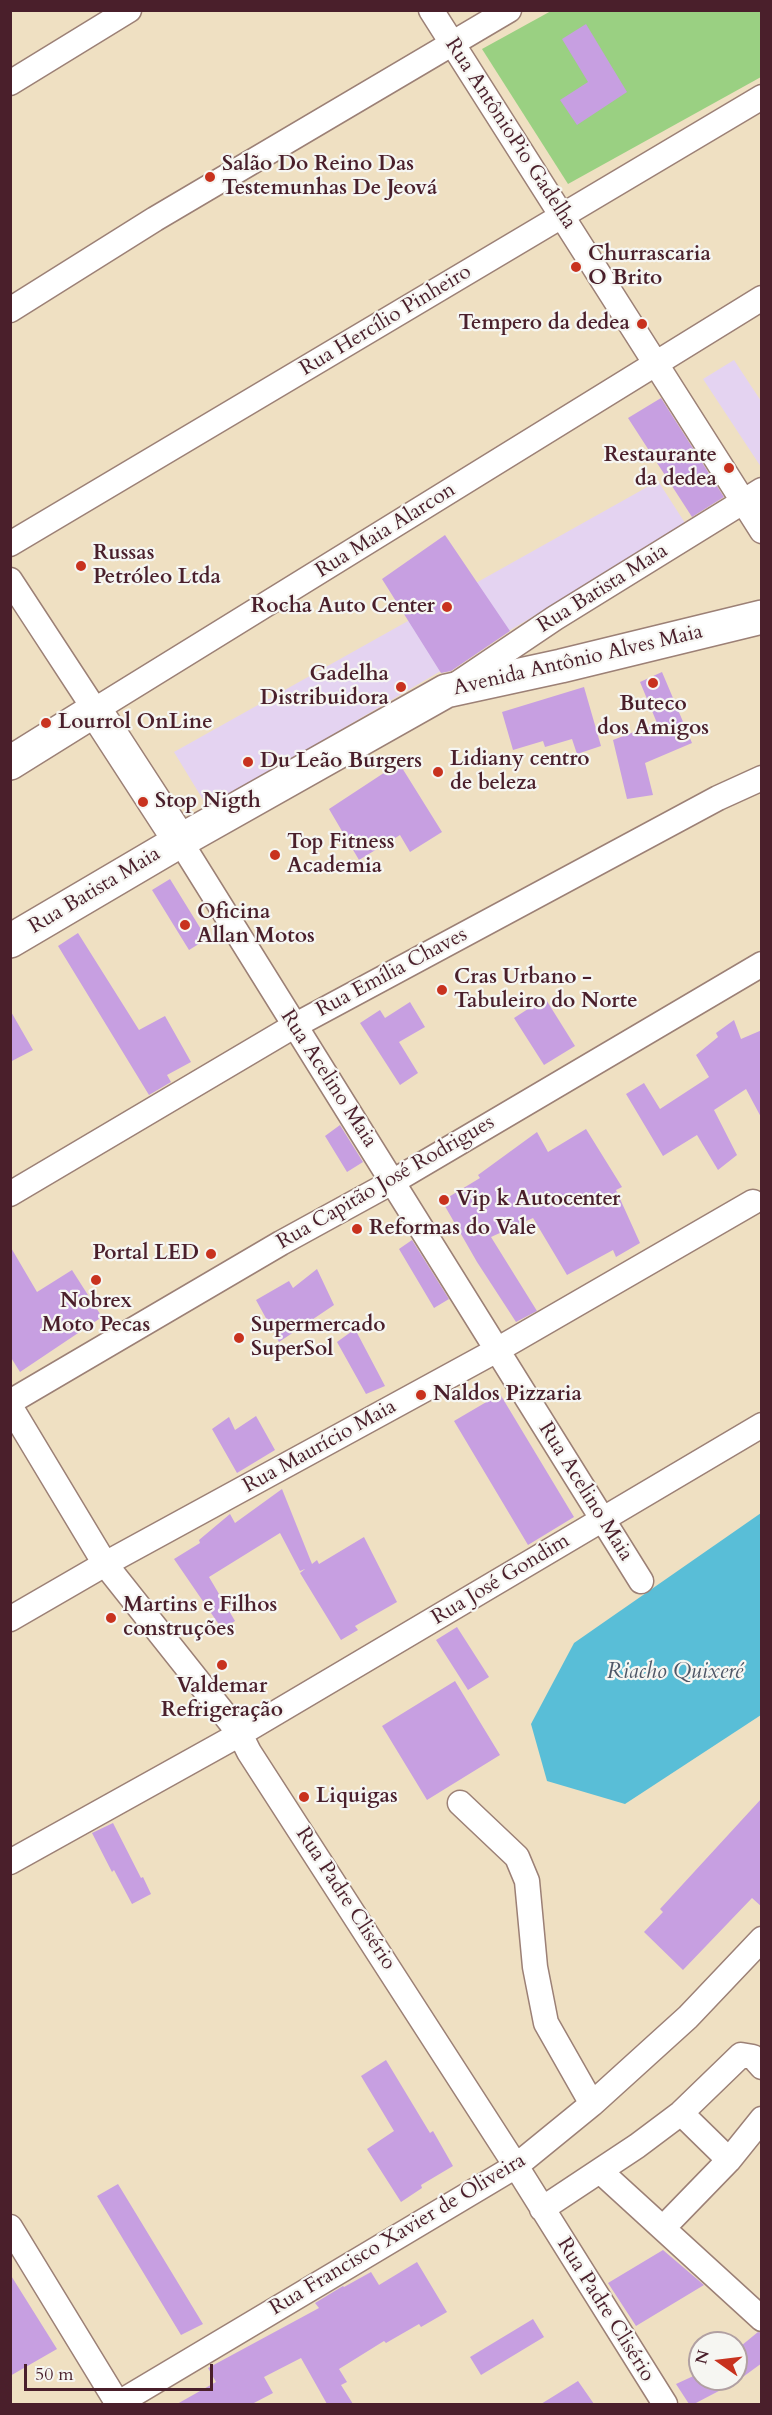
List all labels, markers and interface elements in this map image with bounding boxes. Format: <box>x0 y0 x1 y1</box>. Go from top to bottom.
street label: Rua AntônioPio Gadelha <box>439 34 581 234</box>
place label: Salão Do Reino Das Testemunhas De Jeová <box>222 152 437 202</box>
marker: Salão Do Reino Das Testemunhas De Jeová <box>203 170 217 184</box>
place label: Churrascaria O Brito <box>588 242 711 292</box>
street label: Rua Hercílio Pinheiro <box>296 260 476 382</box>
marker: Churrascaria O Brito <box>569 260 583 274</box>
place label: Tempero da dedea <box>458 311 630 337</box>
marker: Tempero da dedea <box>635 317 649 331</box>
place label: Restaurante da dedea <box>604 443 717 493</box>
marker: Restaurante da dedea <box>722 461 736 475</box>
street label: Rua Maia Alarcon <box>311 478 461 584</box>
street label: Rua Batista Maia <box>533 539 673 639</box>
place label: Russas Petróleo Ltda <box>93 541 221 591</box>
marker: Russas Petróleo Ltda <box>74 559 88 573</box>
place label: Rocha Auto Center <box>251 594 435 620</box>
marker: Rocha Auto Center <box>440 600 454 614</box>
street label: Avenida Antônio Alves Maia <box>451 620 705 702</box>
place label: Gadelha Distribuidora <box>260 662 389 712</box>
marker: Buteco dos Amigos <box>646 676 660 690</box>
marker: Gadelha Distribuidora <box>394 680 408 694</box>
place label: Buteco dos Amigos <box>597 692 709 742</box>
place label: Lourrol OnLine <box>58 710 213 736</box>
marker: Lourrol OnLine <box>39 716 53 730</box>
place label: Lidiany centro de beleza <box>450 747 590 797</box>
place label: Du Leão Burgers <box>260 749 422 775</box>
marker: Du Leão Burgers <box>241 755 255 769</box>
marker: Lidiany centro de beleza <box>431 765 445 779</box>
place label: Stop Nigth <box>155 789 261 815</box>
marker: Stop Nigth <box>136 795 150 809</box>
place label: Top Fitness Academia <box>287 830 394 880</box>
street label: Rua Batista Maia <box>25 842 165 940</box>
marker: Top Fitness Academia <box>268 848 282 862</box>
place label: Oficina Allan Motos <box>197 900 315 950</box>
marker: Oficina Allan Motos <box>178 918 192 932</box>
street label: Rua Emília Chaves <box>312 923 472 1023</box>
place label: Cras Urbano - Tabuleiro do Norte <box>454 965 638 1015</box>
marker: Cras Urbano - Tabuleiro do Norte <box>435 983 449 997</box>
street label: Rua Acelino Maia <box>274 1006 382 1152</box>
street label: Rua Capitão José Rodrigues <box>273 1110 499 1256</box>
place label: Vip k Autocenter <box>456 1187 620 1213</box>
marker: Vip k Autocenter <box>437 1193 451 1207</box>
place label: Reformas do Vale <box>369 1216 536 1242</box>
marker: Reformas do Vale <box>350 1222 364 1236</box>
place label: Portal LED <box>92 1241 199 1267</box>
marker: Portal LED <box>204 1247 218 1261</box>
marker: Nobrex Moto Pecas <box>89 1273 103 1287</box>
place label: Nobrex Moto Pecas <box>42 1289 150 1339</box>
place label: Supermercado SuperSol <box>251 1313 385 1363</box>
marker: Supermercado SuperSol <box>232 1331 246 1345</box>
place label: Naldos Pizzaria <box>433 1382 582 1408</box>
marker: Naldos Pizzaria <box>414 1388 428 1402</box>
street label: Rua Maurício Maia <box>239 1395 401 1499</box>
street label: Rua Acelino Maia <box>532 1418 638 1566</box>
street label: Rua José Gondim <box>428 1529 574 1631</box>
place label: Martins e Filhos construções <box>123 1593 277 1643</box>
marker: Martins e Filhos construções <box>104 1611 118 1625</box>
marker: Valdemar Refrigeração <box>215 1658 229 1672</box>
water label: Riacho Quixeré <box>607 1660 743 1686</box>
place label: Valdemar Refrigeração <box>161 1674 283 1724</box>
place label: Liquigas <box>316 1784 398 1810</box>
marker: Liquigas <box>297 1790 311 1804</box>
street label: Rua Padre Clisério <box>289 1823 401 1975</box>
street label: Rua Francisco Xavier de Oliveira <box>266 2148 530 2322</box>
street label: Rua Padre Clisério <box>551 2233 659 2387</box>
north arrow <box>688 2331 748 2391</box>
text: N <box>690 2348 715 2367</box>
scale bar <box>27 2352 216 2390</box>
text: 50 m <box>35 2362 74 2387</box>

